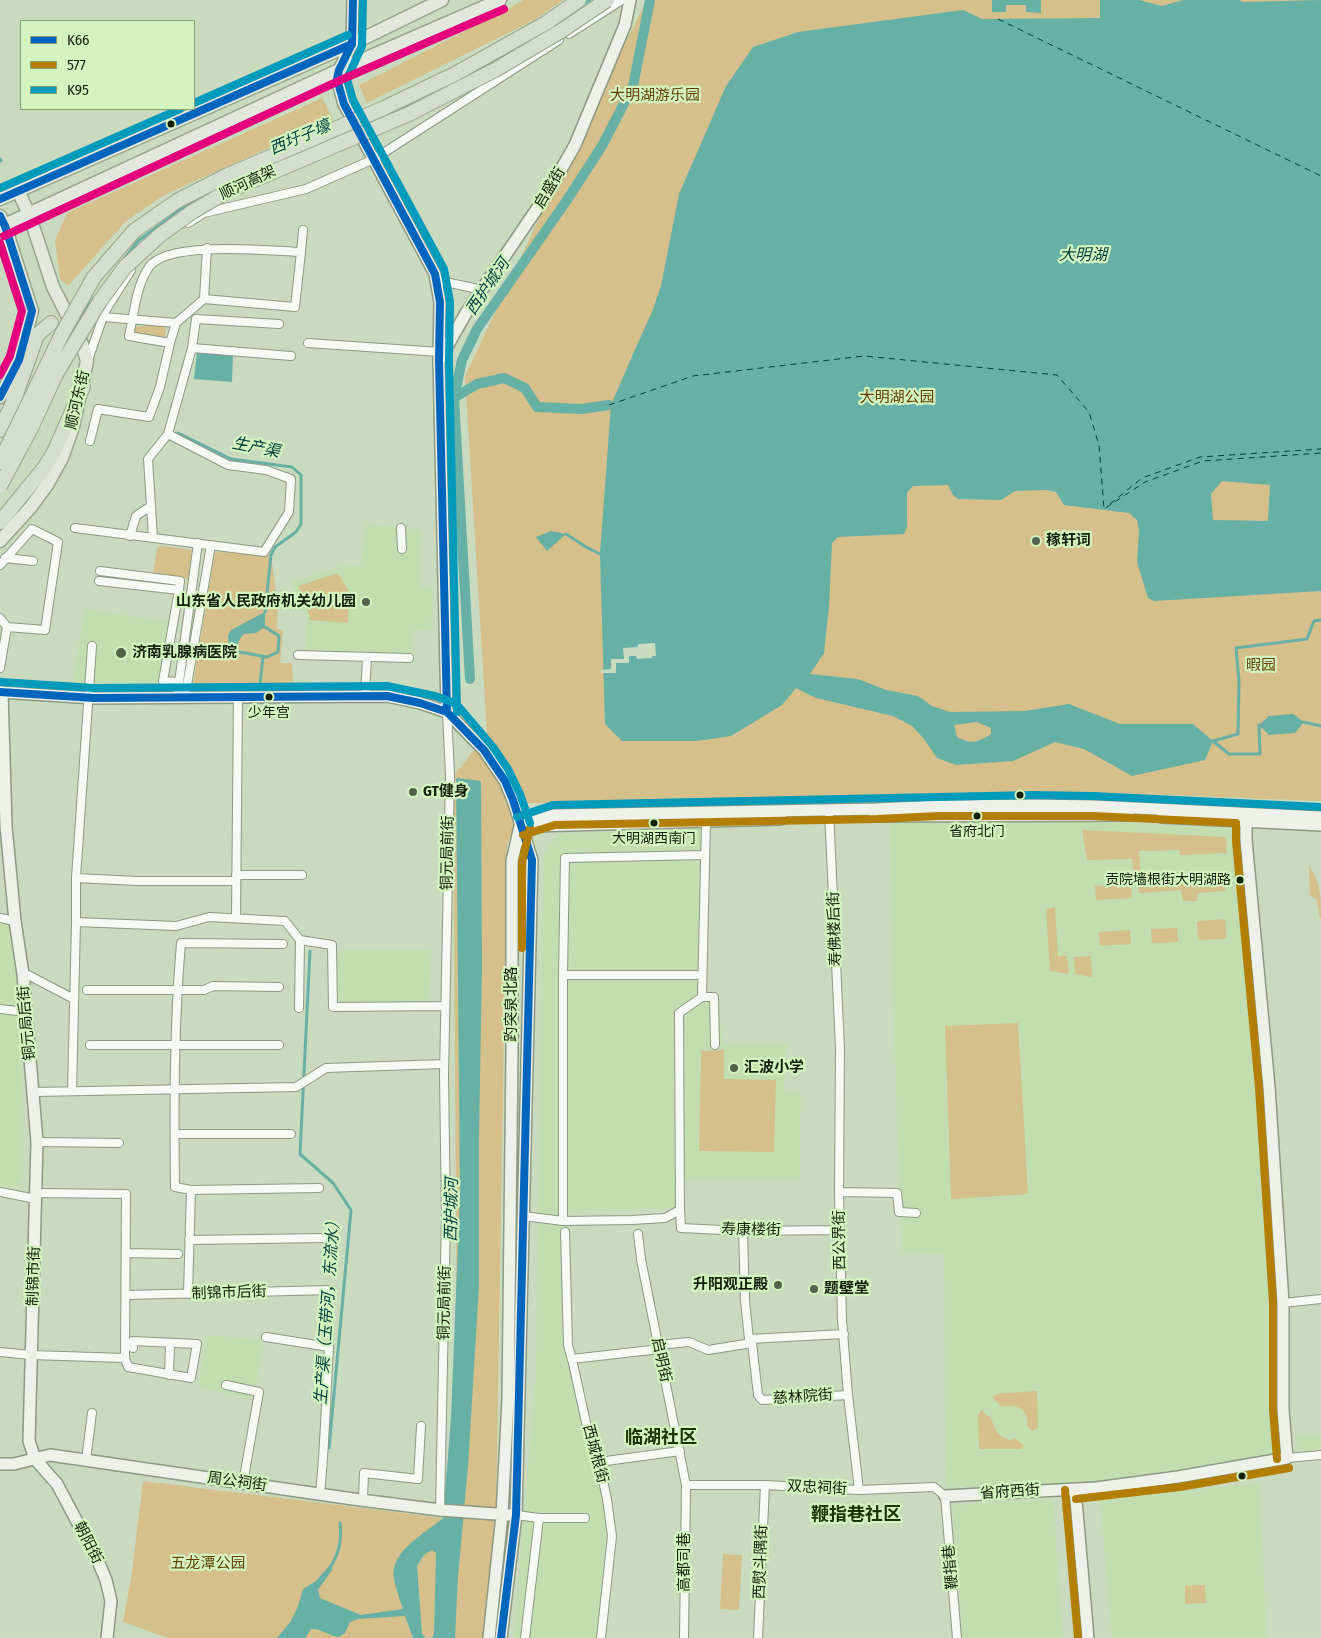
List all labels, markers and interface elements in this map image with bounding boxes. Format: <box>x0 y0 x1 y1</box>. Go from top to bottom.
legend <box>20 20 195 110</box>
text: K66 <box>67 31 90 49</box>
text: 577 <box>67 56 86 74</box>
text: K95 <box>67 81 89 99</box>
park label: 大明湖游乐园 <box>610 87 700 105</box>
water label: 西圩子壕 <box>267 117 333 159</box>
unlabelled marker <box>166 119 176 129</box>
street label: 顺河高架 <box>217 162 279 204</box>
street label: 启盛街 <box>531 164 569 212</box>
water label: 大明湖 <box>1059 246 1107 266</box>
water label: 西护城河 <box>462 255 514 319</box>
street label: 顺河东街 <box>62 369 94 431</box>
park label: 大明湖公园 <box>860 389 934 407</box>
water label: 生产渠 <box>231 434 281 462</box>
place label: 稼轩词 <box>1046 532 1091 550</box>
marker: 稼轩词 <box>1030 535 1042 547</box>
place label: 山东省人民政府机关幼儿园 <box>176 593 356 611</box>
marker: 山东省人民政府机关幼儿园 <box>360 596 372 608</box>
place label: 济南乳腺病医院 <box>132 644 237 662</box>
marker: 济南乳腺病医院 <box>114 646 128 660</box>
park label: 暇园 <box>1246 657 1276 675</box>
marker: 少年宫 <box>264 692 274 702</box>
place label: 少年宫 <box>248 705 290 721</box>
place label: GT健身 <box>423 783 469 801</box>
marker: GT健身 <box>407 786 419 798</box>
unlabelled marker <box>1015 790 1025 800</box>
marker: 省府北门 <box>972 811 982 821</box>
street label: 铜元局前街 <box>438 815 458 891</box>
marker: 大明湖西南门 <box>649 818 659 828</box>
place label: 省府北门 <box>949 824 1005 840</box>
place label: 大明湖西南门 <box>612 831 696 847</box>
place label: 贡院墙根街大明湖路 <box>1105 872 1231 888</box>
marker: 贡院墙根街大明湖路 <box>1235 875 1245 885</box>
street label: 寿佛楼后街 <box>825 891 845 967</box>
street label: 趵突泉北路 <box>503 967 521 1041</box>
street label: 铜元局后街 <box>15 985 39 1061</box>
place label: 汇波小学 <box>744 1059 804 1077</box>
marker: 汇波小学 <box>728 1062 740 1074</box>
water label: 西护城河 <box>442 1178 462 1242</box>
street label: 西公界街 <box>830 1210 850 1270</box>
water label: 生产渠（玉带河，东流水） <box>312 1213 344 1405</box>
street label: 寿康楼街 <box>721 1220 781 1240</box>
street label: 制锦市街 <box>24 1246 44 1306</box>
street label: 铜元局前街 <box>435 1265 455 1341</box>
place label: 升阳观正殿 <box>693 1276 768 1294</box>
marker: 升阳观正殿 <box>772 1279 784 1291</box>
place label: 题壁堂 <box>824 1280 869 1298</box>
street label: 制锦市后街 <box>191 1283 267 1303</box>
marker: 题壁堂 <box>808 1283 820 1295</box>
street label: 启明街 <box>648 1336 674 1384</box>
street label: 慈林院街 <box>772 1386 834 1408</box>
street label: 西城根街 <box>579 1423 611 1485</box>
district label: 临湖社区 <box>625 1427 697 1449</box>
street label: 周公祠街 <box>206 1469 268 1495</box>
unlabelled marker <box>1237 1471 1247 1481</box>
street label: 双忠祠街 <box>787 1477 847 1499</box>
street label: 省府西街 <box>979 1481 1041 1503</box>
district label: 鞭指巷社区 <box>811 1504 901 1526</box>
street label: 朝阳街 <box>70 1519 106 1567</box>
street label: 西熨斗隅街 <box>751 1524 771 1600</box>
street label: 高都司巷 <box>676 1532 694 1592</box>
street label: 鞭指巷 <box>940 1544 962 1590</box>
park label: 五龙潭公园 <box>171 1555 245 1573</box>

